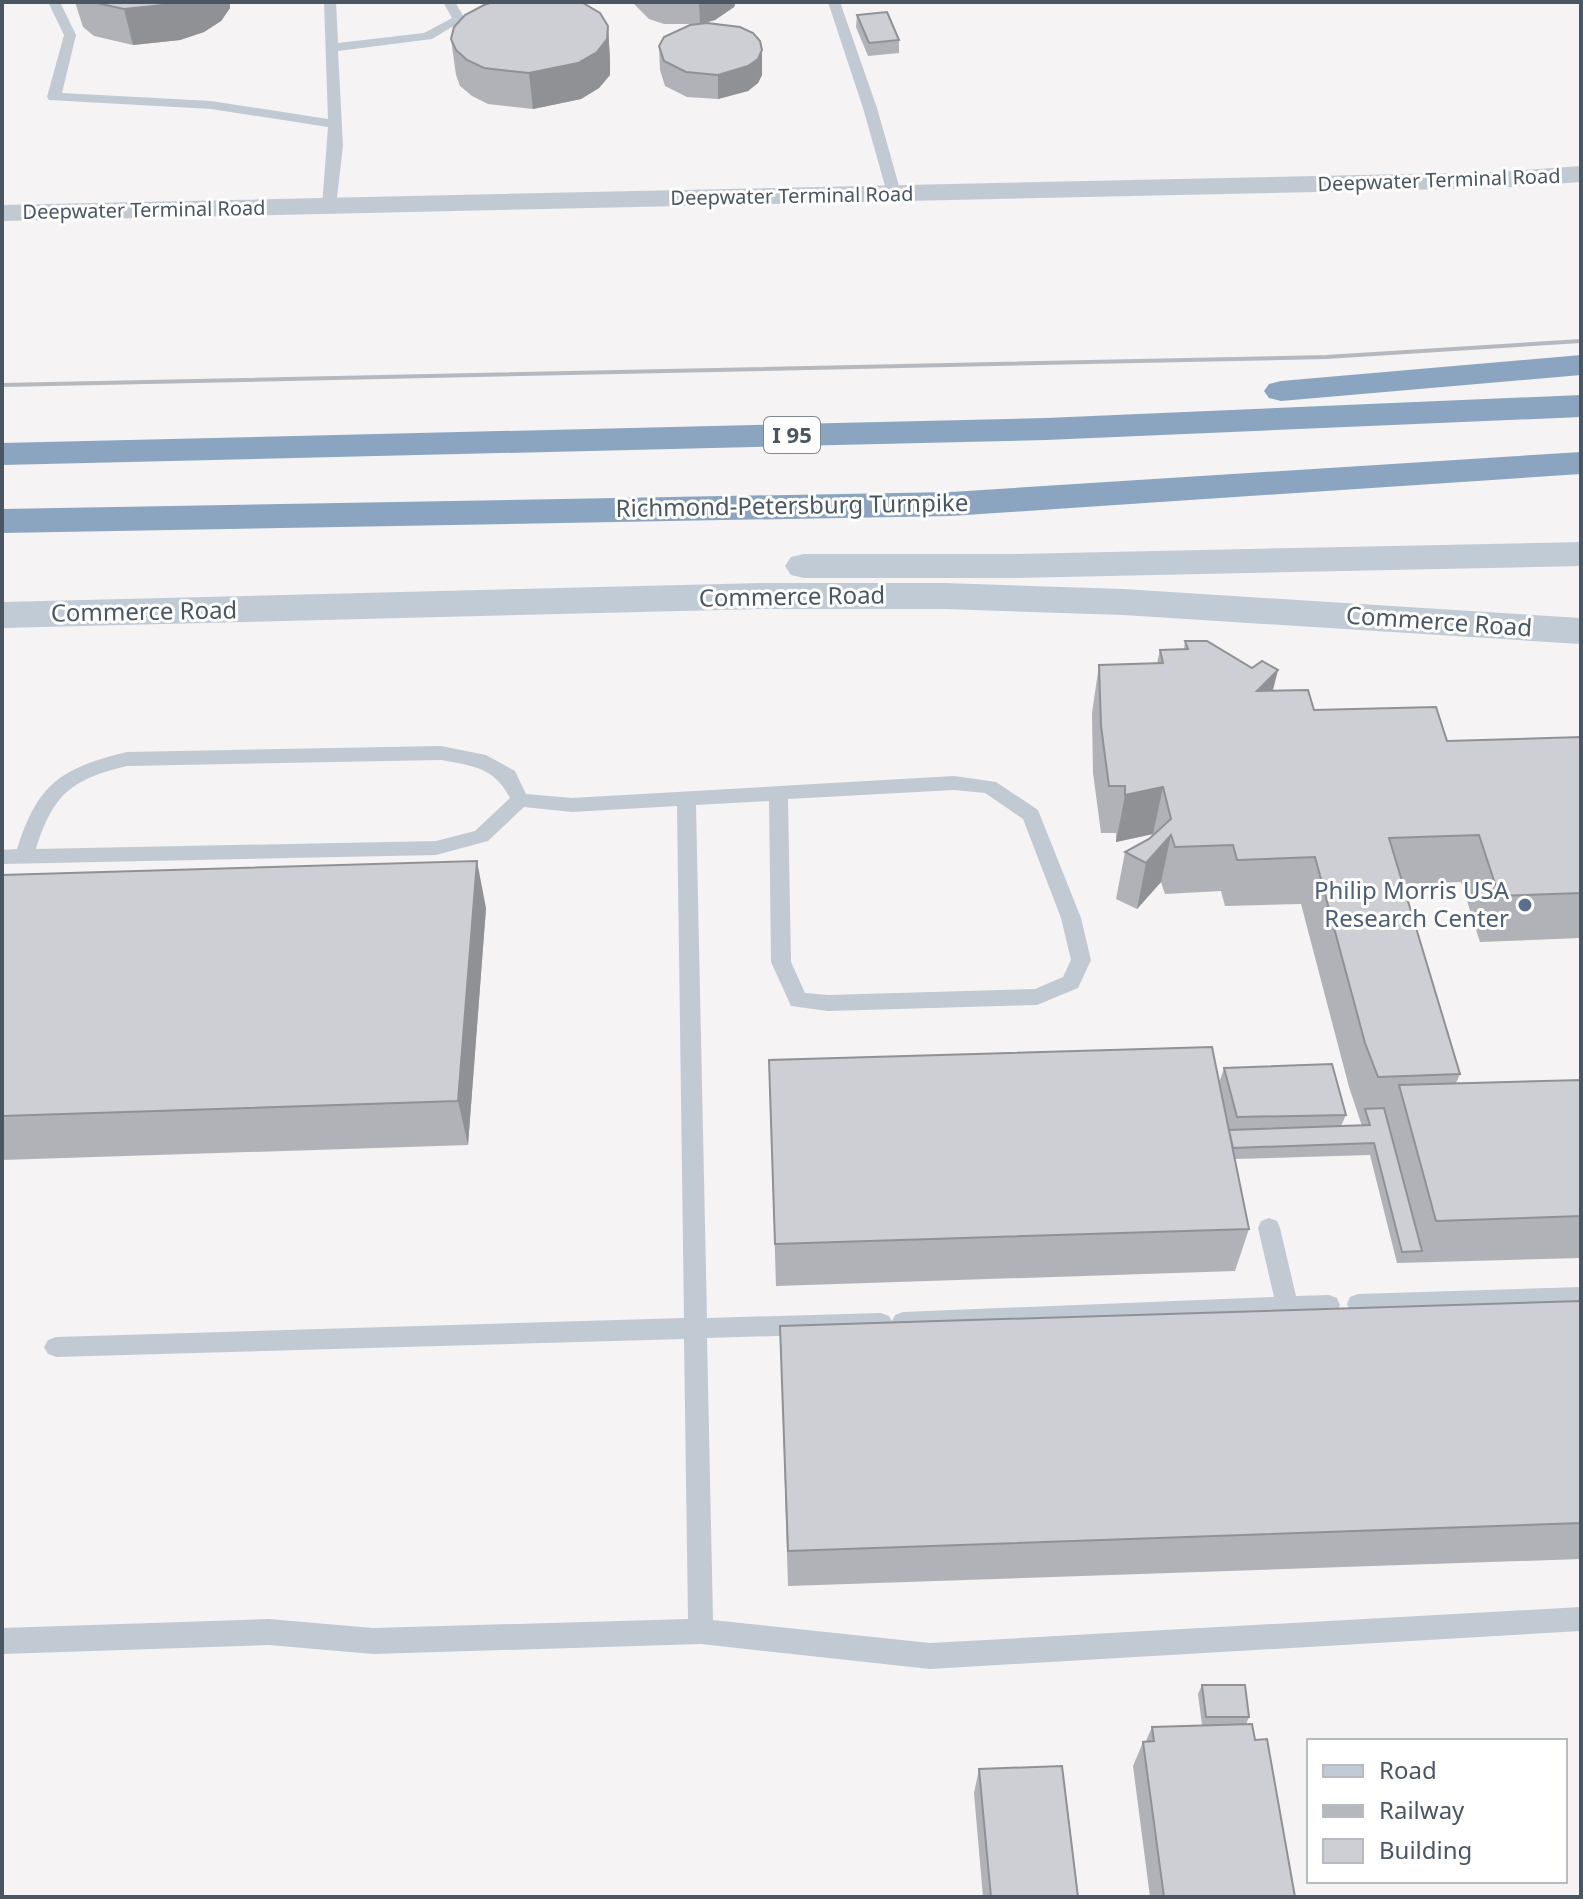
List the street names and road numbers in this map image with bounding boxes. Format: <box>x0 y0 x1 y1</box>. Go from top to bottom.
street label: Deepwater Terminal Road <box>1317 162 1561 197</box>
street label: Deepwater Terminal Road <box>670 180 914 211</box>
street label: Deepwater Terminal Road <box>22 194 266 225</box>
road number: I 95 <box>764 417 820 453</box>
street label: Richmond-Petersburg Turnpike <box>615 485 969 524</box>
street label: Commerce Road <box>698 577 886 614</box>
street label: Commerce Road <box>50 592 238 629</box>
street label: Commerce Road <box>1345 598 1533 643</box>

